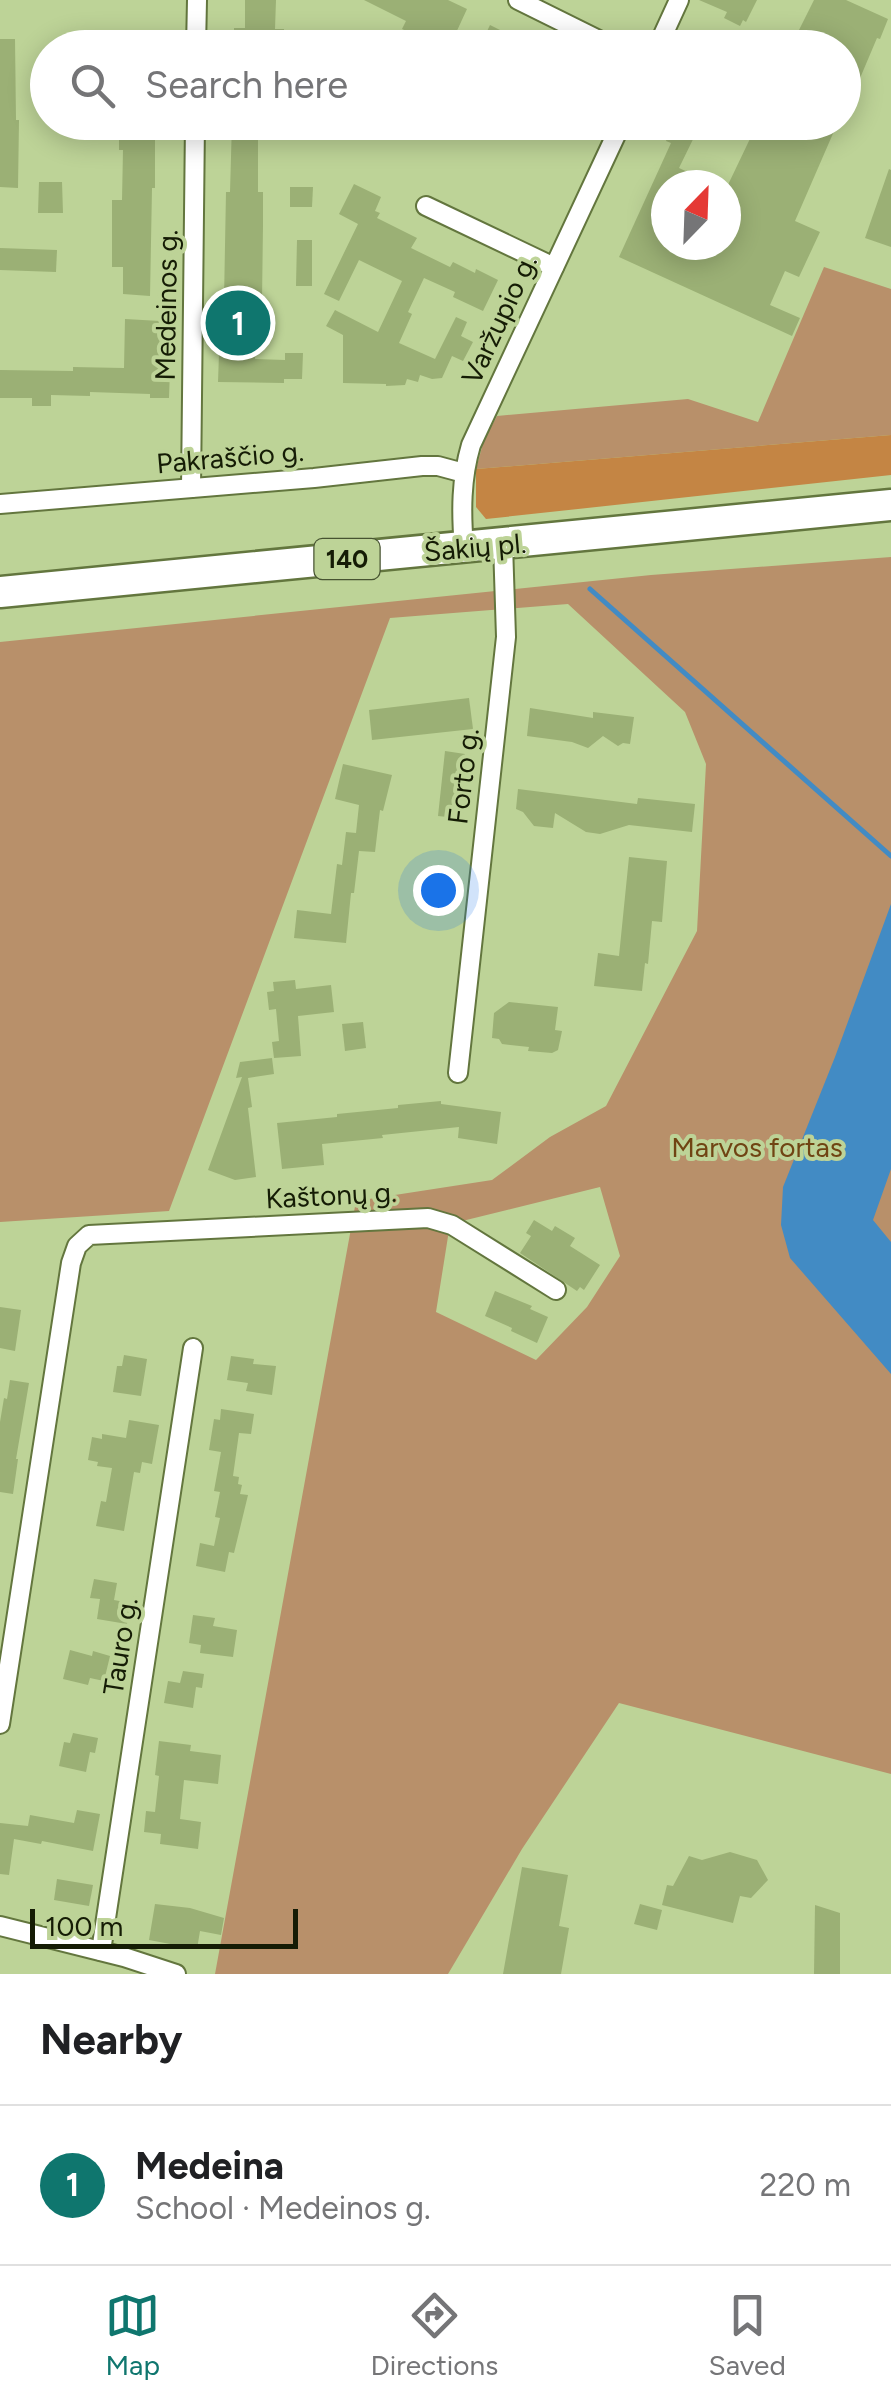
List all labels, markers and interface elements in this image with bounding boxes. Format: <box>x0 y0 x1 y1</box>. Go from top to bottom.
search box <box>30 30 861 140</box>
icon: search <box>65 58 120 113</box>
text: Search here <box>145 62 348 108</box>
north arrow <box>651 170 741 260</box>
street label: Medeinos g. <box>148 229 184 381</box>
street label: Varžupio g. <box>454 248 544 390</box>
pin: 1 <box>206 286 270 360</box>
street label: Pakraščio g. <box>155 434 305 480</box>
street label: Šakių pl. <box>422 526 528 568</box>
road number: 140 <box>314 539 380 579</box>
street label: Forto g. <box>440 726 486 826</box>
your location <box>413 865 464 916</box>
park label: Marvos fortas <box>671 1130 843 1164</box>
street label: Kaštonų g. <box>264 1175 398 1215</box>
street label: Tauro g. <box>96 1595 144 1697</box>
scale bar <box>30 1904 298 1948</box>
text: 100 m <box>45 1909 123 1943</box>
text: Nearby <box>40 2014 182 2065</box>
text: Medeina <box>135 2143 284 2189</box>
text: 1 <box>66 2166 79 2204</box>
text: 220 m <box>760 2166 851 2204</box>
text: School · Medeinos g. <box>135 2189 431 2227</box>
tab: Map <box>105 2288 160 2382</box>
tab: Directions <box>371 2288 498 2382</box>
tab: Saved <box>709 2288 786 2382</box>

